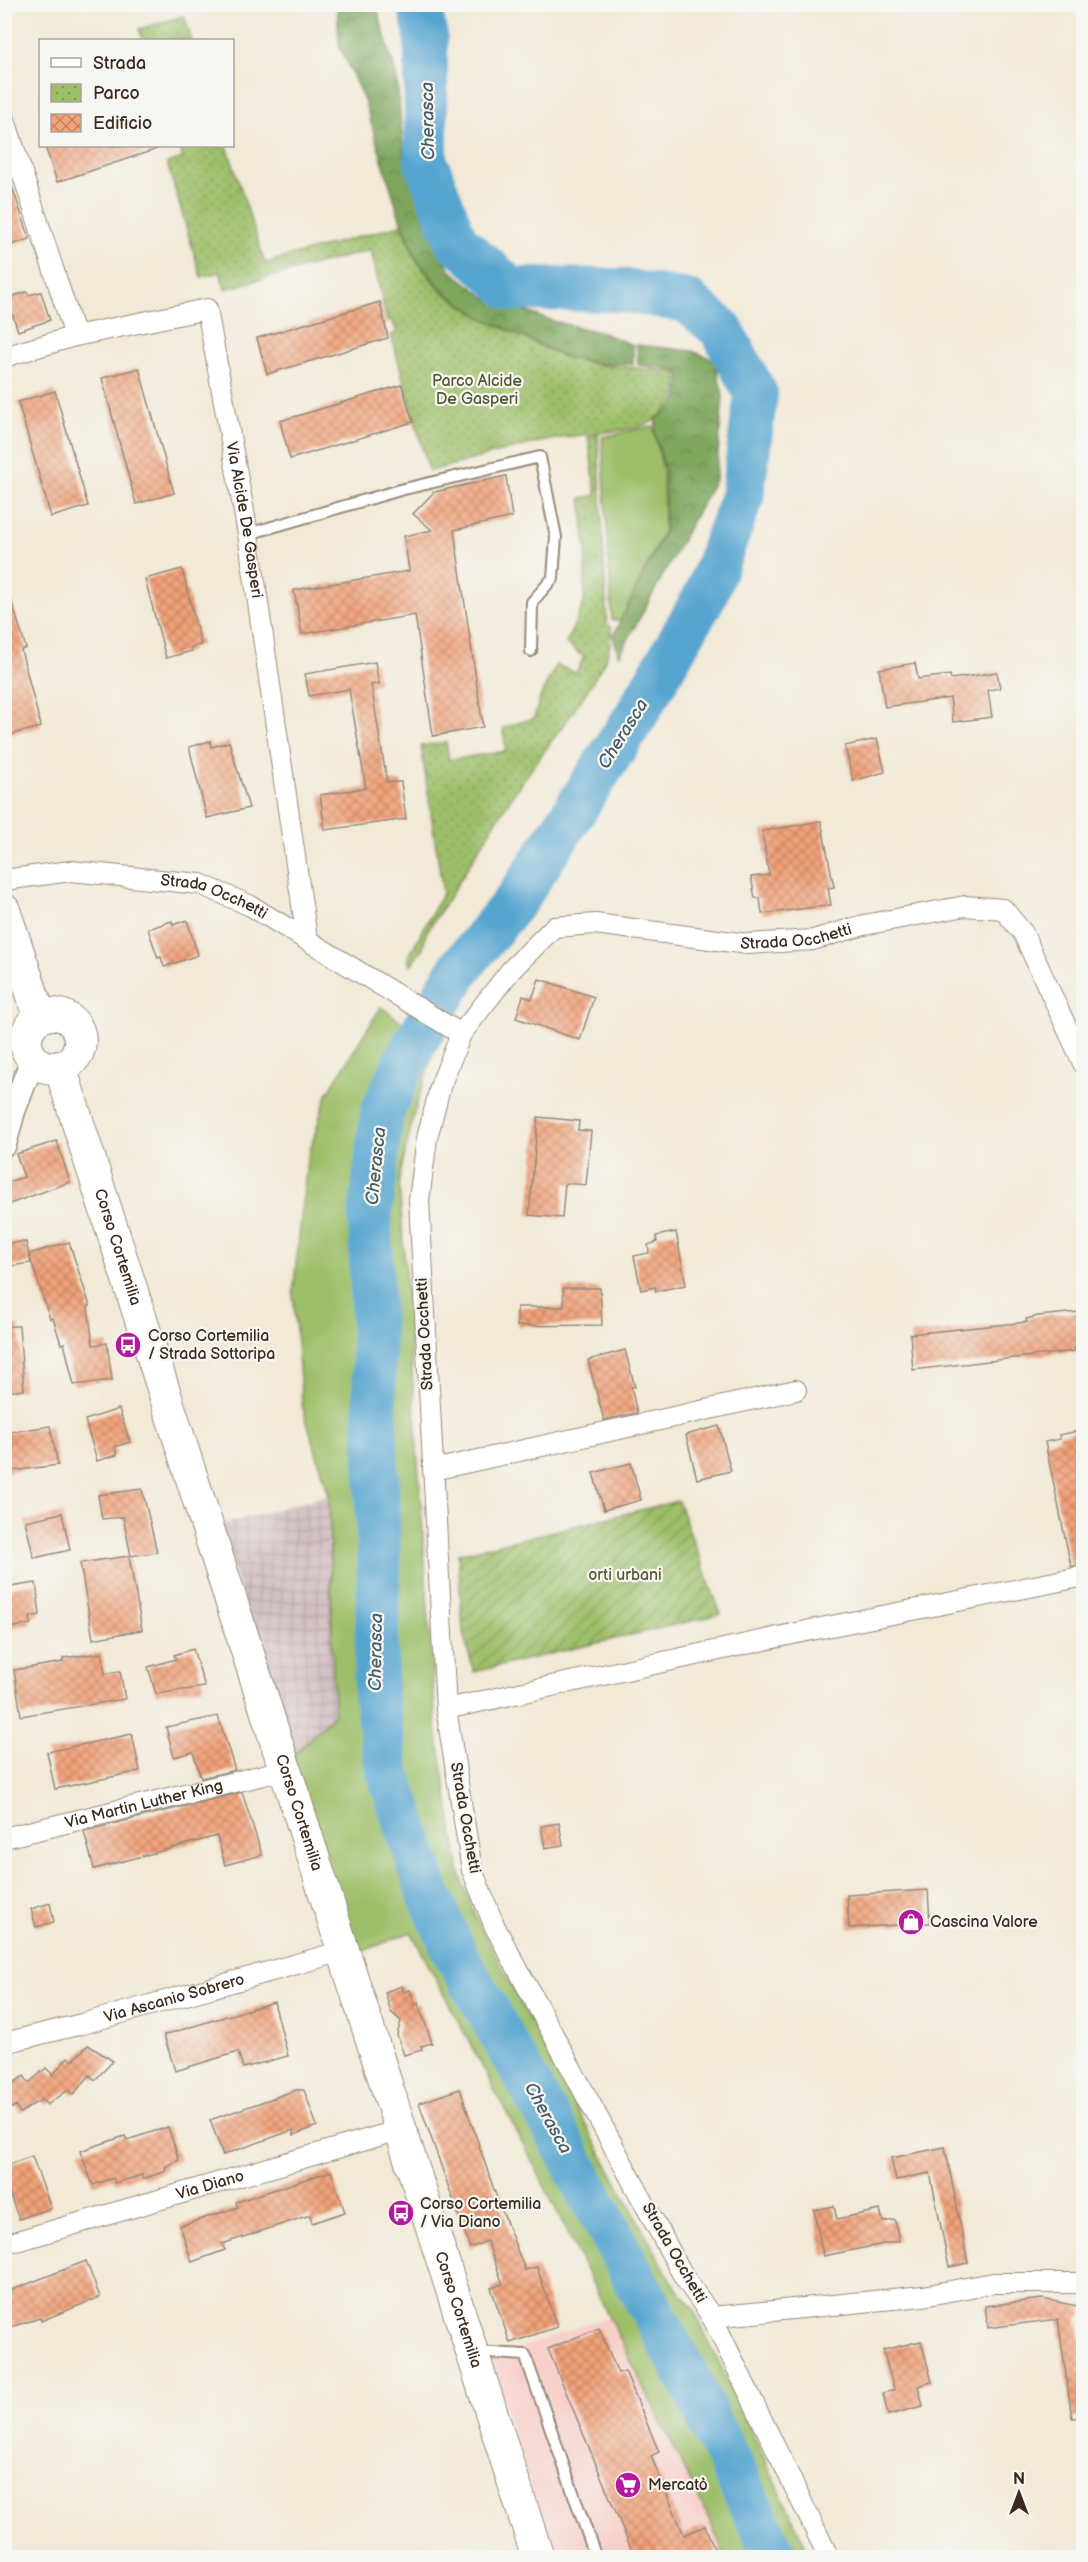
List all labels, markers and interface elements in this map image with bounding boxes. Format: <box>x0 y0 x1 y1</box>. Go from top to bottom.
legend <box>39 39 234 147</box>
text: Strada <box>93 53 146 74</box>
water label: Cherasca <box>417 82 439 160</box>
text: Parco <box>93 83 140 104</box>
text: Edificio <box>93 113 152 134</box>
park label: Parco Alcide De Gasperi <box>432 372 523 409</box>
street label: Via Alcide De Gasperi <box>222 440 267 599</box>
water label: Cherasca <box>593 695 653 773</box>
street label: Strada Occhetti <box>160 871 271 923</box>
street label: Strada Occhetti <box>739 920 854 954</box>
water label: Cherasca <box>361 1126 391 1206</box>
street label: Corso Cortemilia <box>90 1186 145 1308</box>
street label: Strada Occhetti <box>413 1277 437 1391</box>
place label: Corso Cortemilia / Strada Sottoripa <box>148 1327 275 1364</box>
bus stop icon: Corso Cortemilia / Strada Sottoripa <box>113 1330 143 1360</box>
park label: orti urbani <box>588 1566 662 1585</box>
water label: Cherasca <box>365 1613 387 1691</box>
street label: Corso Cortemilia <box>271 1752 327 1873</box>
street label: Strada Occhetti <box>446 1761 484 1875</box>
street label: Via Martin Luther King <box>63 1776 225 1832</box>
shop icon: Cascina Valore <box>896 1907 926 1937</box>
place label: Cascina Valore <box>930 1913 1038 1932</box>
street label: Via Ascanio Sobrero <box>102 1970 247 2027</box>
water label: Cherasca <box>520 2079 576 2157</box>
street label: Via Diano <box>174 2166 246 2204</box>
place label: Corso Cortemilia / Via Diano <box>420 2195 541 2232</box>
bus stop icon: Corso Cortemilia / Via Diano <box>386 2198 416 2228</box>
street label: Strada Occhetti <box>638 2200 710 2306</box>
street label: Corso Cortemilia <box>431 2249 486 2370</box>
north arrow <box>989 2463 1049 2523</box>
supermarket icon: Mercatò <box>613 2470 643 2500</box>
text: N <box>1013 2470 1025 2489</box>
place label: Mercatò <box>648 2476 708 2495</box>

